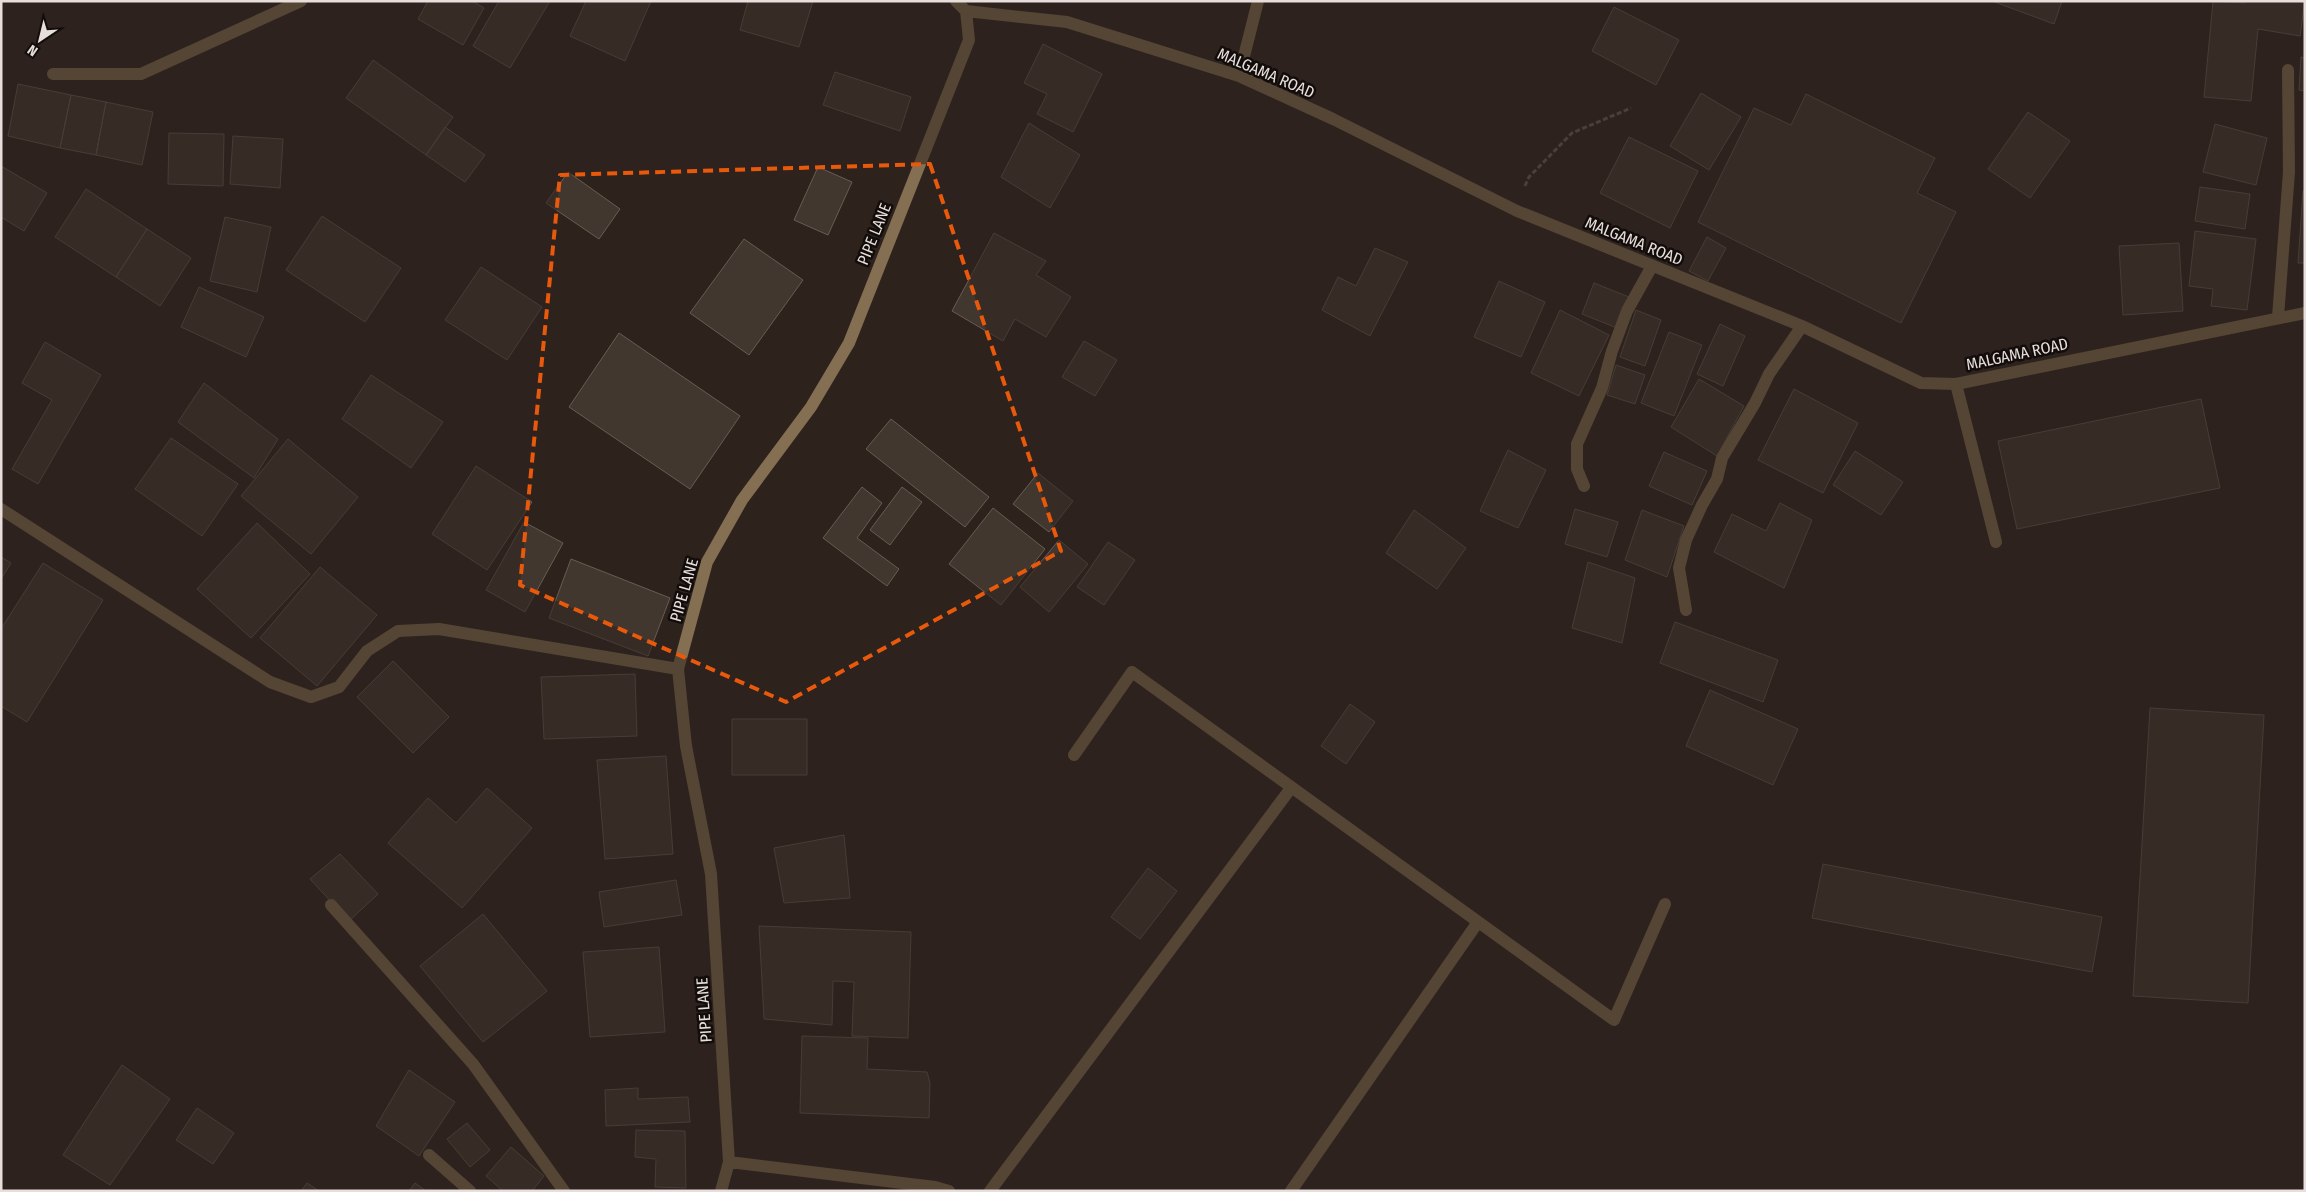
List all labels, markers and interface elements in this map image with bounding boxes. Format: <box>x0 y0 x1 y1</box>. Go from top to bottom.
north arrow <box>15 15 65 65</box>
text: N <box>25 41 41 60</box>
street label: MALGAMA ROAD <box>1215 44 1317 102</box>
street label: PIPE LANE <box>853 200 895 268</box>
street label: MALGAMA ROAD <box>1582 213 1686 269</box>
street label: MALGAMA ROAD <box>1964 334 2070 374</box>
street label: PIPE LANE <box>666 556 702 624</box>
street label: PIPE LANE <box>692 977 716 1043</box>

